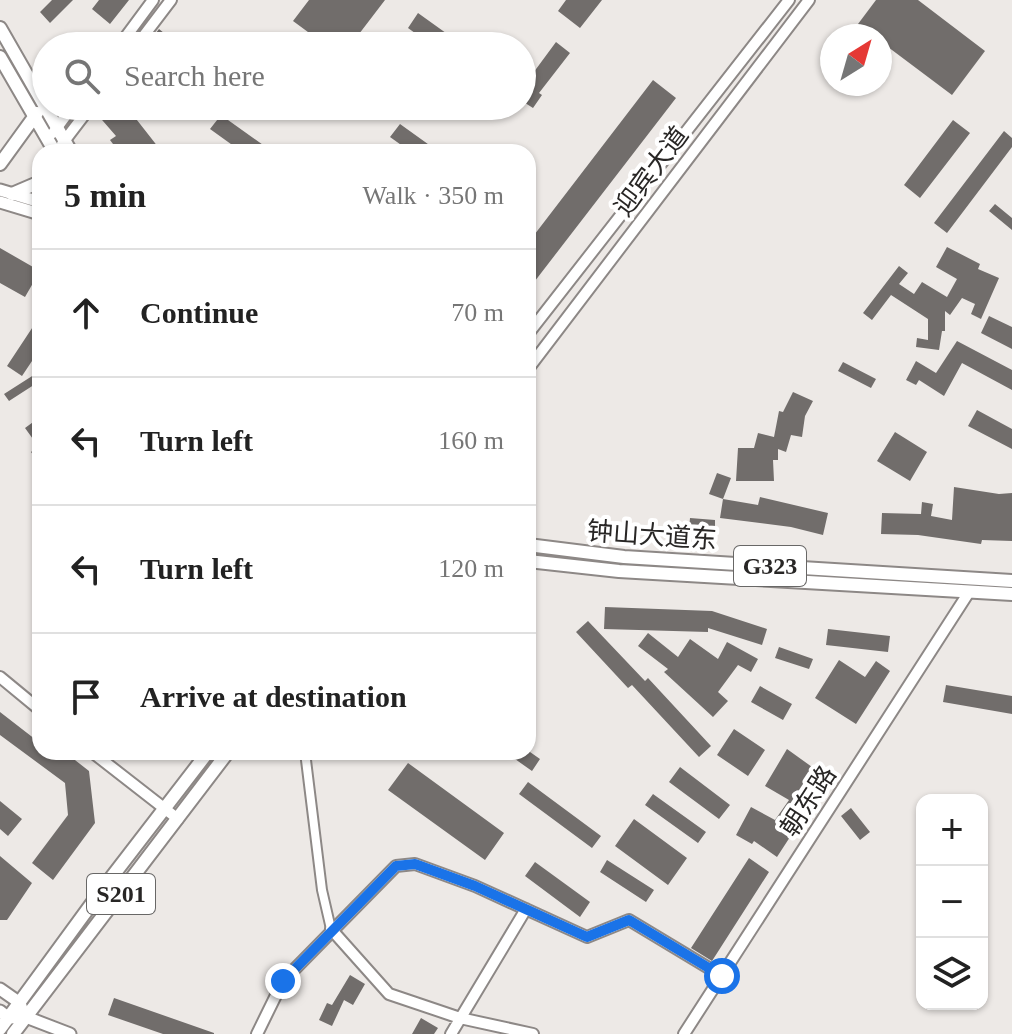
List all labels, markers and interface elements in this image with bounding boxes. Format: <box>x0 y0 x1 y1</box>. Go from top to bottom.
north arrow <box>820 24 892 96</box>
search box <box>32 32 536 120</box>
icon: search <box>60 54 104 98</box>
text: Search here <box>124 59 265 92</box>
street label: 迎宾大道 <box>609 121 694 222</box>
text: 5 min <box>64 177 146 214</box>
text: Walk · 350 m <box>362 181 504 210</box>
icon: ahead <box>64 291 108 335</box>
text: Continue <box>140 296 258 329</box>
text: 70 m <box>451 298 504 327</box>
icon: left <box>64 419 108 463</box>
text: Turn left <box>140 424 253 457</box>
text: 160 m <box>438 426 504 455</box>
street label: 钟山大道东 <box>586 516 718 554</box>
road number: G323 <box>734 546 806 586</box>
icon: left <box>64 547 108 591</box>
text: Turn left <box>140 552 253 585</box>
text: 120 m <box>438 554 504 583</box>
icon: arrive <box>64 675 108 719</box>
text: Arrive at destination <box>140 680 407 713</box>
street label: 朝东路 <box>775 761 842 842</box>
map controls <box>916 794 988 1010</box>
button: + <box>916 794 988 866</box>
button: − <box>916 866 988 938</box>
road number: S201 <box>87 874 155 914</box>
button: layers <box>916 938 988 1010</box>
route start <box>704 958 740 994</box>
route end <box>265 963 301 999</box>

